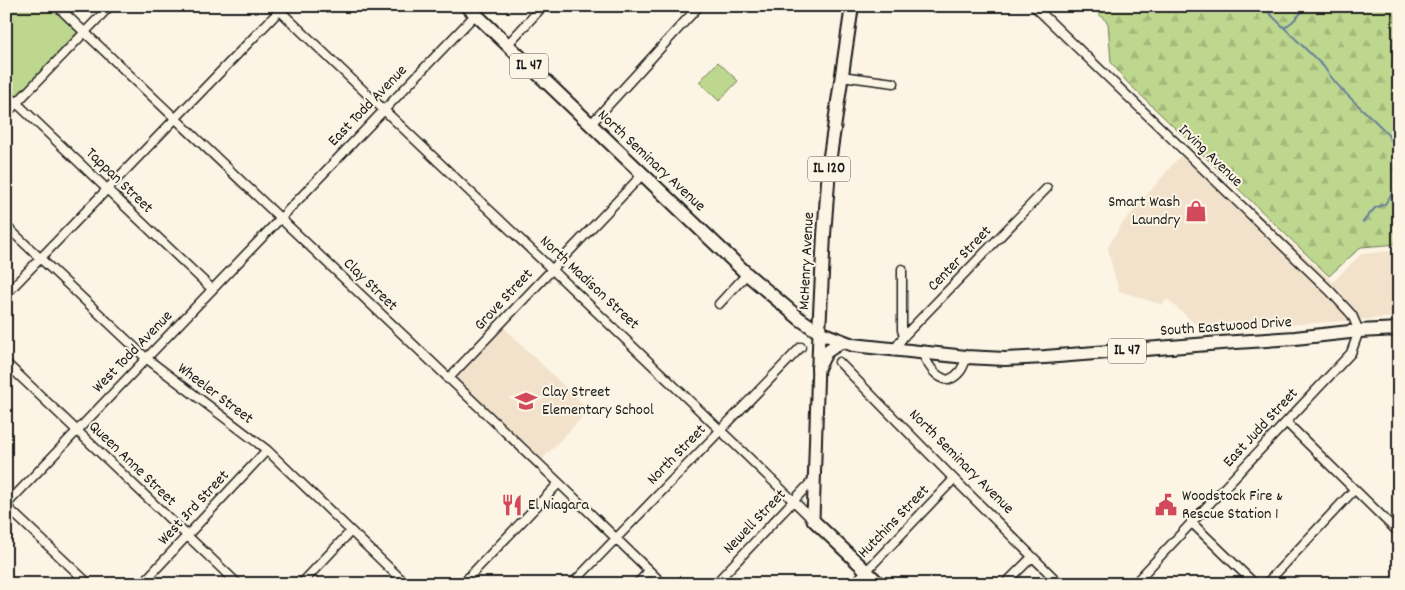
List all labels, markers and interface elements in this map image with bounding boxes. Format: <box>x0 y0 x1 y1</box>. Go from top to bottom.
road number: IL 47 <box>510 54 548 78</box>
street label: East Todd Avenue <box>323 60 413 152</box>
street label: North Seminary Avenue <box>592 105 710 217</box>
street label: Irving Avenue <box>1172 119 1248 193</box>
street label: Tappan Street <box>80 143 158 219</box>
road number: IL 120 <box>808 156 850 182</box>
place label: Smart Wash Laundry <box>1108 191 1181 232</box>
shop icon: Smart Wash Laundry <box>1183 198 1209 224</box>
street label: McHenry Avenue <box>793 211 821 311</box>
street label: Center Street <box>923 221 997 297</box>
street label: North Madison Street <box>534 231 644 335</box>
street label: Clay Street <box>337 253 403 317</box>
street label: Grove Street <box>469 264 539 336</box>
street label: West Todd Avenue <box>88 306 178 398</box>
street label: South Eastwood Drive <box>1159 311 1293 343</box>
road number: IL 47 <box>1108 338 1146 364</box>
street label: Wheeler Street <box>172 358 258 430</box>
place label: Clay Street Elementary School <box>542 381 654 422</box>
street label: East Judd Street <box>1218 383 1304 473</box>
school or university icon: Clay Street Elementary School <box>513 388 539 414</box>
street label: North Seminary Avenue <box>903 404 1019 520</box>
street label: Queen Anne Street <box>83 416 181 512</box>
street label: North Street <box>642 419 712 491</box>
street label: West 3rd Street <box>153 465 235 551</box>
street label: Hutchins Street <box>853 480 935 564</box>
street label: Newell Street <box>718 484 792 560</box>
place label: Woodstock Fire & Rescue Station 1 <box>1182 485 1283 526</box>
restaurant icon: El Niagara <box>499 492 525 518</box>
public building icon: Woodstock Fire & Rescue Station 1 <box>1153 492 1179 518</box>
place label: El Niagara <box>528 494 590 517</box>

